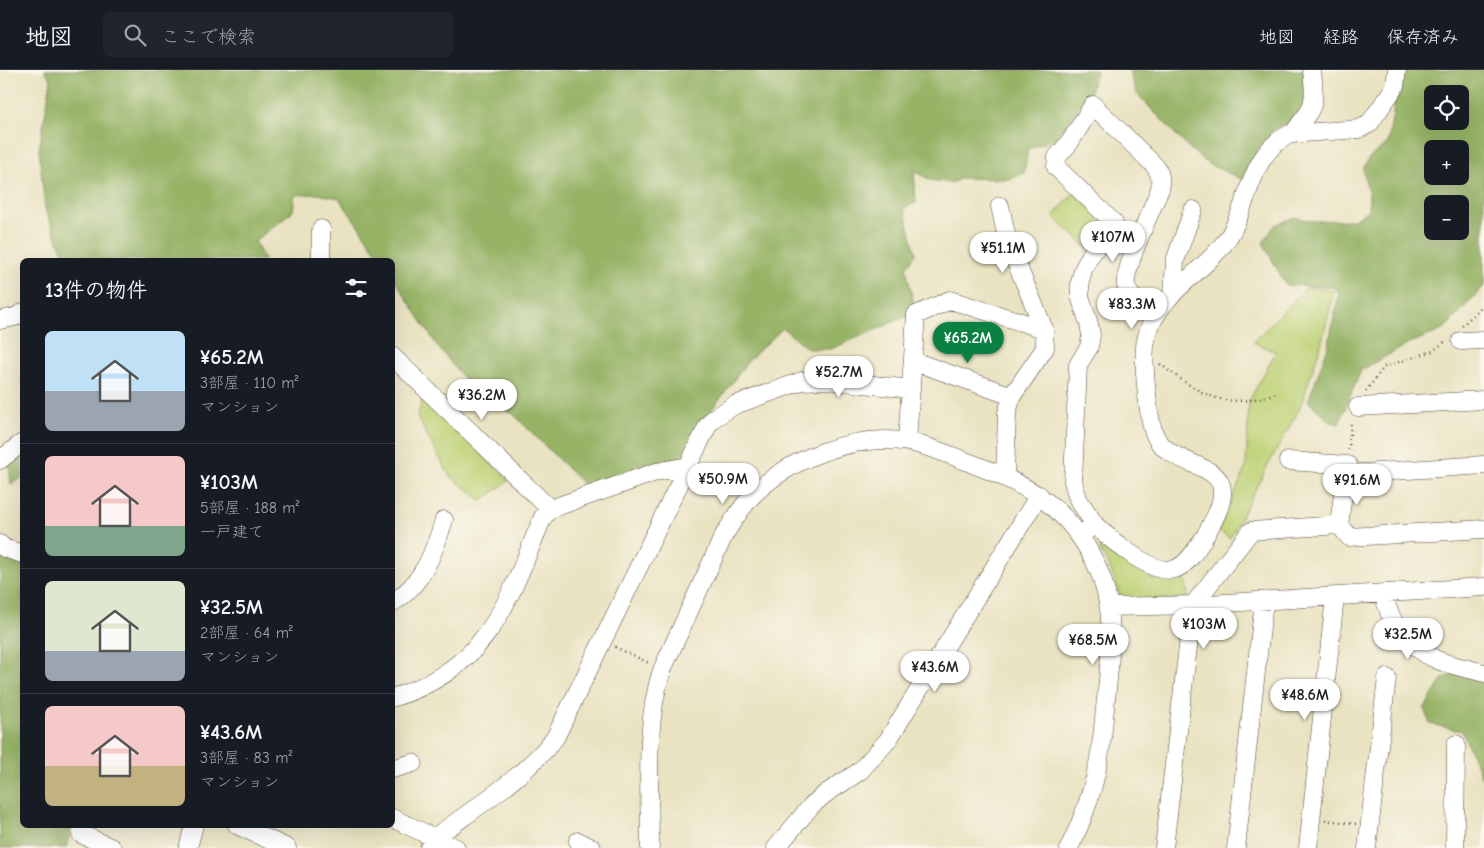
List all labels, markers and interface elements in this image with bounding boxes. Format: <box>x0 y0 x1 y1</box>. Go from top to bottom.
search box <box>103 12 453 57</box>
icon: search <box>121 21 149 49</box>
text: 地図 <box>25 23 73 51</box>
text: ここで検索 <box>161 26 256 48</box>
text: 地図 <box>1259 27 1295 48</box>
text: 経路 <box>1323 27 1359 48</box>
text: 保存済み <box>1387 27 1459 48</box>
map controls <box>1424 85 1469 240</box>
button: locate <box>1424 85 1469 130</box>
button: + <box>1424 140 1469 185</box>
button: − <box>1424 195 1469 240</box>
pin: ¥107M <box>1078 220 1148 263</box>
text: ¥107M <box>1091 228 1135 246</box>
pin: ¥51.1M <box>962 232 1044 274</box>
text: ¥51.1M <box>981 239 1025 257</box>
icon: filters <box>342 274 370 302</box>
text: 13件の物件 <box>45 278 148 302</box>
pin: ¥83.3M <box>1091 288 1173 330</box>
text: ¥83.3M <box>1108 295 1156 313</box>
pin: ¥65.2M <box>927 322 1009 364</box>
text: ¥65.2M <box>944 329 992 347</box>
text: ¥65.2M <box>200 345 264 369</box>
icon: home <box>85 351 145 411</box>
pin: ¥52.7M <box>798 356 880 398</box>
text: ¥52.7M <box>815 363 863 381</box>
text: 3部屋 · 110 m² <box>200 374 299 392</box>
pin: ¥36.2M <box>441 378 523 421</box>
text: ¥36.2M <box>458 386 506 404</box>
text: マンション <box>200 398 279 416</box>
pin: ¥50.9M <box>682 462 764 505</box>
pin: ¥91.6M <box>1316 464 1398 506</box>
text: ¥103M <box>200 470 258 494</box>
text: ¥50.9M <box>698 470 748 488</box>
text: ¥91.6M <box>1334 471 1380 489</box>
icon: home <box>85 476 145 536</box>
text: 5部屋 · 188 m² <box>200 499 300 517</box>
text: 一戸建て <box>200 523 264 541</box>
text: ¥32.5M <box>200 595 263 619</box>
icon: home <box>85 601 145 661</box>
pin: ¥103M <box>1169 608 1239 650</box>
text: ¥103M <box>1182 615 1226 633</box>
pin: ¥32.5M <box>1367 618 1449 660</box>
text: 2部屋 · 64 m² <box>200 624 293 642</box>
pin: ¥68.5M <box>1052 624 1134 666</box>
text: ¥32.5M <box>1384 625 1432 643</box>
text: ¥68.5M <box>1069 631 1117 649</box>
text: マンション <box>200 648 279 666</box>
pin: ¥43.6M <box>894 650 976 693</box>
text: ¥43.6M <box>911 658 959 676</box>
pin: ¥48.6M <box>1264 678 1346 721</box>
text: ¥48.6M <box>1281 686 1329 704</box>
text: ¥43.6M <box>200 720 262 744</box>
icon: home <box>85 726 145 786</box>
text: 3部屋 · 83 m² <box>200 749 293 767</box>
text: マンション <box>200 773 279 791</box>

